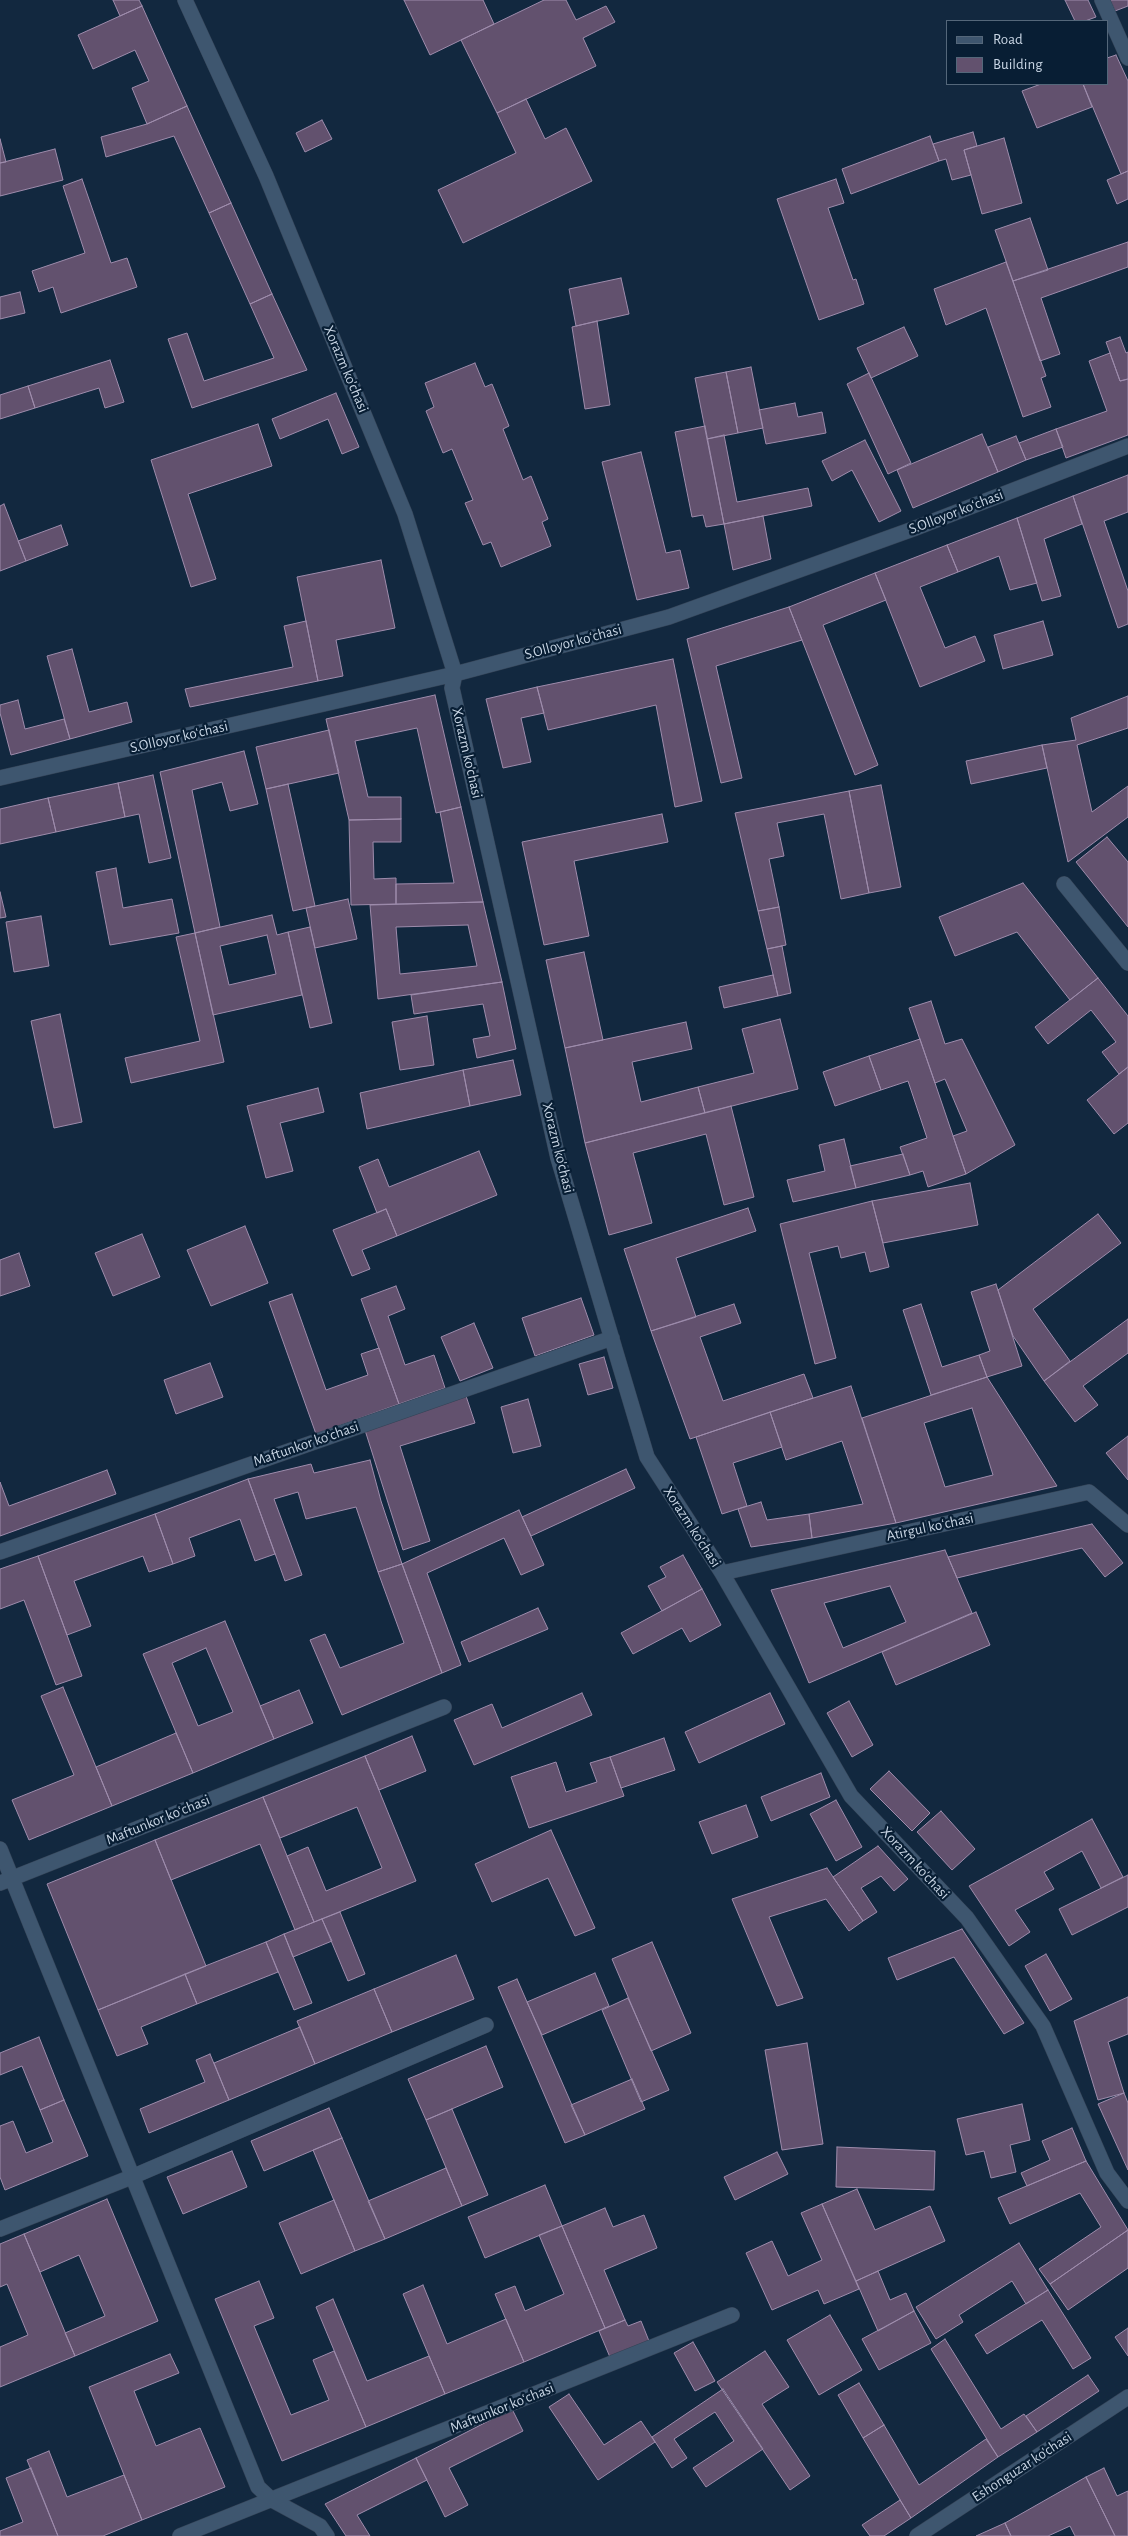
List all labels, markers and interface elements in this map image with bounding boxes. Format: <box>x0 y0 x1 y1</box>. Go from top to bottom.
legend <box>946 20 1108 85</box>
text: Road <box>993 32 1023 47</box>
text: Building <box>993 57 1043 72</box>
street label: Xorazm ko'chasi <box>320 323 372 415</box>
street label: S.Olloyor koʻchasi <box>906 486 1006 538</box>
street label: S.Olloyor koʻchasi <box>522 620 624 664</box>
street label: Xorazm ko'chasi <box>448 706 486 800</box>
street label: S.Olloyor koʻchasi <box>128 717 230 757</box>
street label: Xorazm ko'chasi <box>538 1101 578 1195</box>
street label: Maftunkor koʻchasi <box>251 1418 361 1470</box>
street label: Xorazm ko'chasi <box>659 1483 725 1571</box>
street label: Atirgul koʻchasi <box>885 1509 975 1545</box>
street label: Maftunkor koʻchasi <box>103 1791 213 1849</box>
street label: Xorazm ko'chasi <box>877 1823 953 1903</box>
street label: Maftunkor koʻchasi <box>447 2379 557 2437</box>
street label: Eshonguzar ko'chasi <box>969 2428 1075 2506</box>

